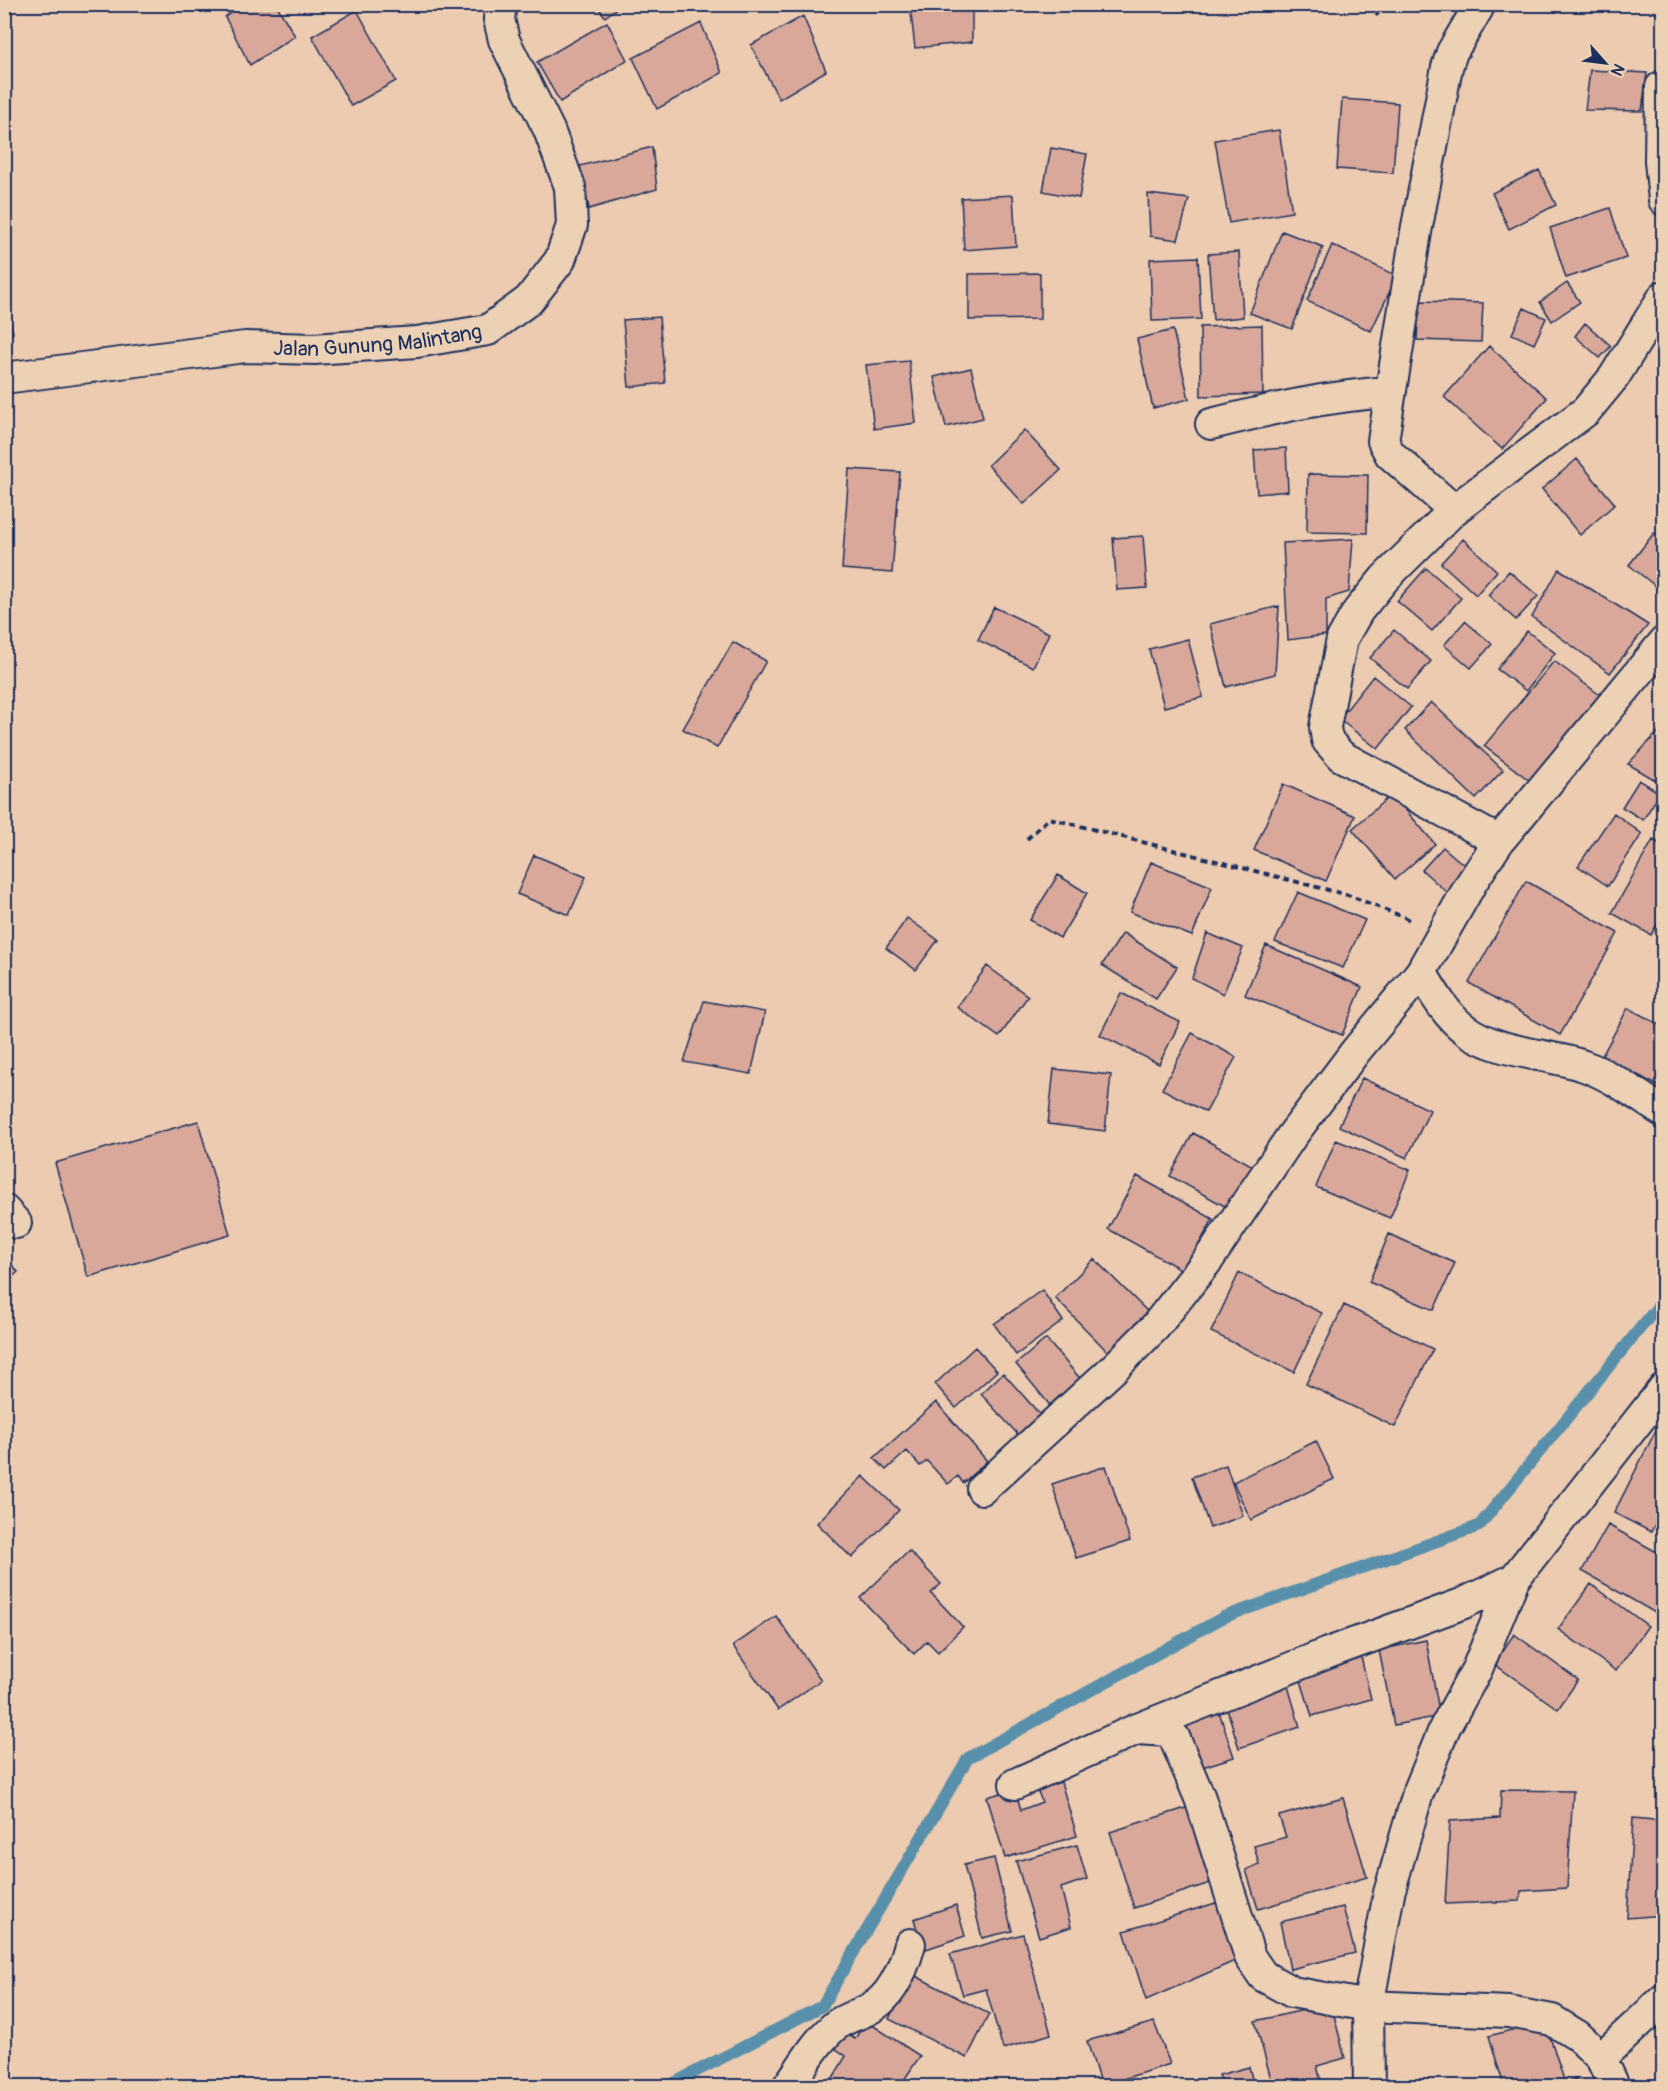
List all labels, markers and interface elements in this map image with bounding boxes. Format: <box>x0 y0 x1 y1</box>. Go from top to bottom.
north arrow <box>1575 33 1635 93</box>
text: N <box>1606 60 1629 79</box>
street label: Jalan Gunung Malintang <box>273 318 484 363</box>

